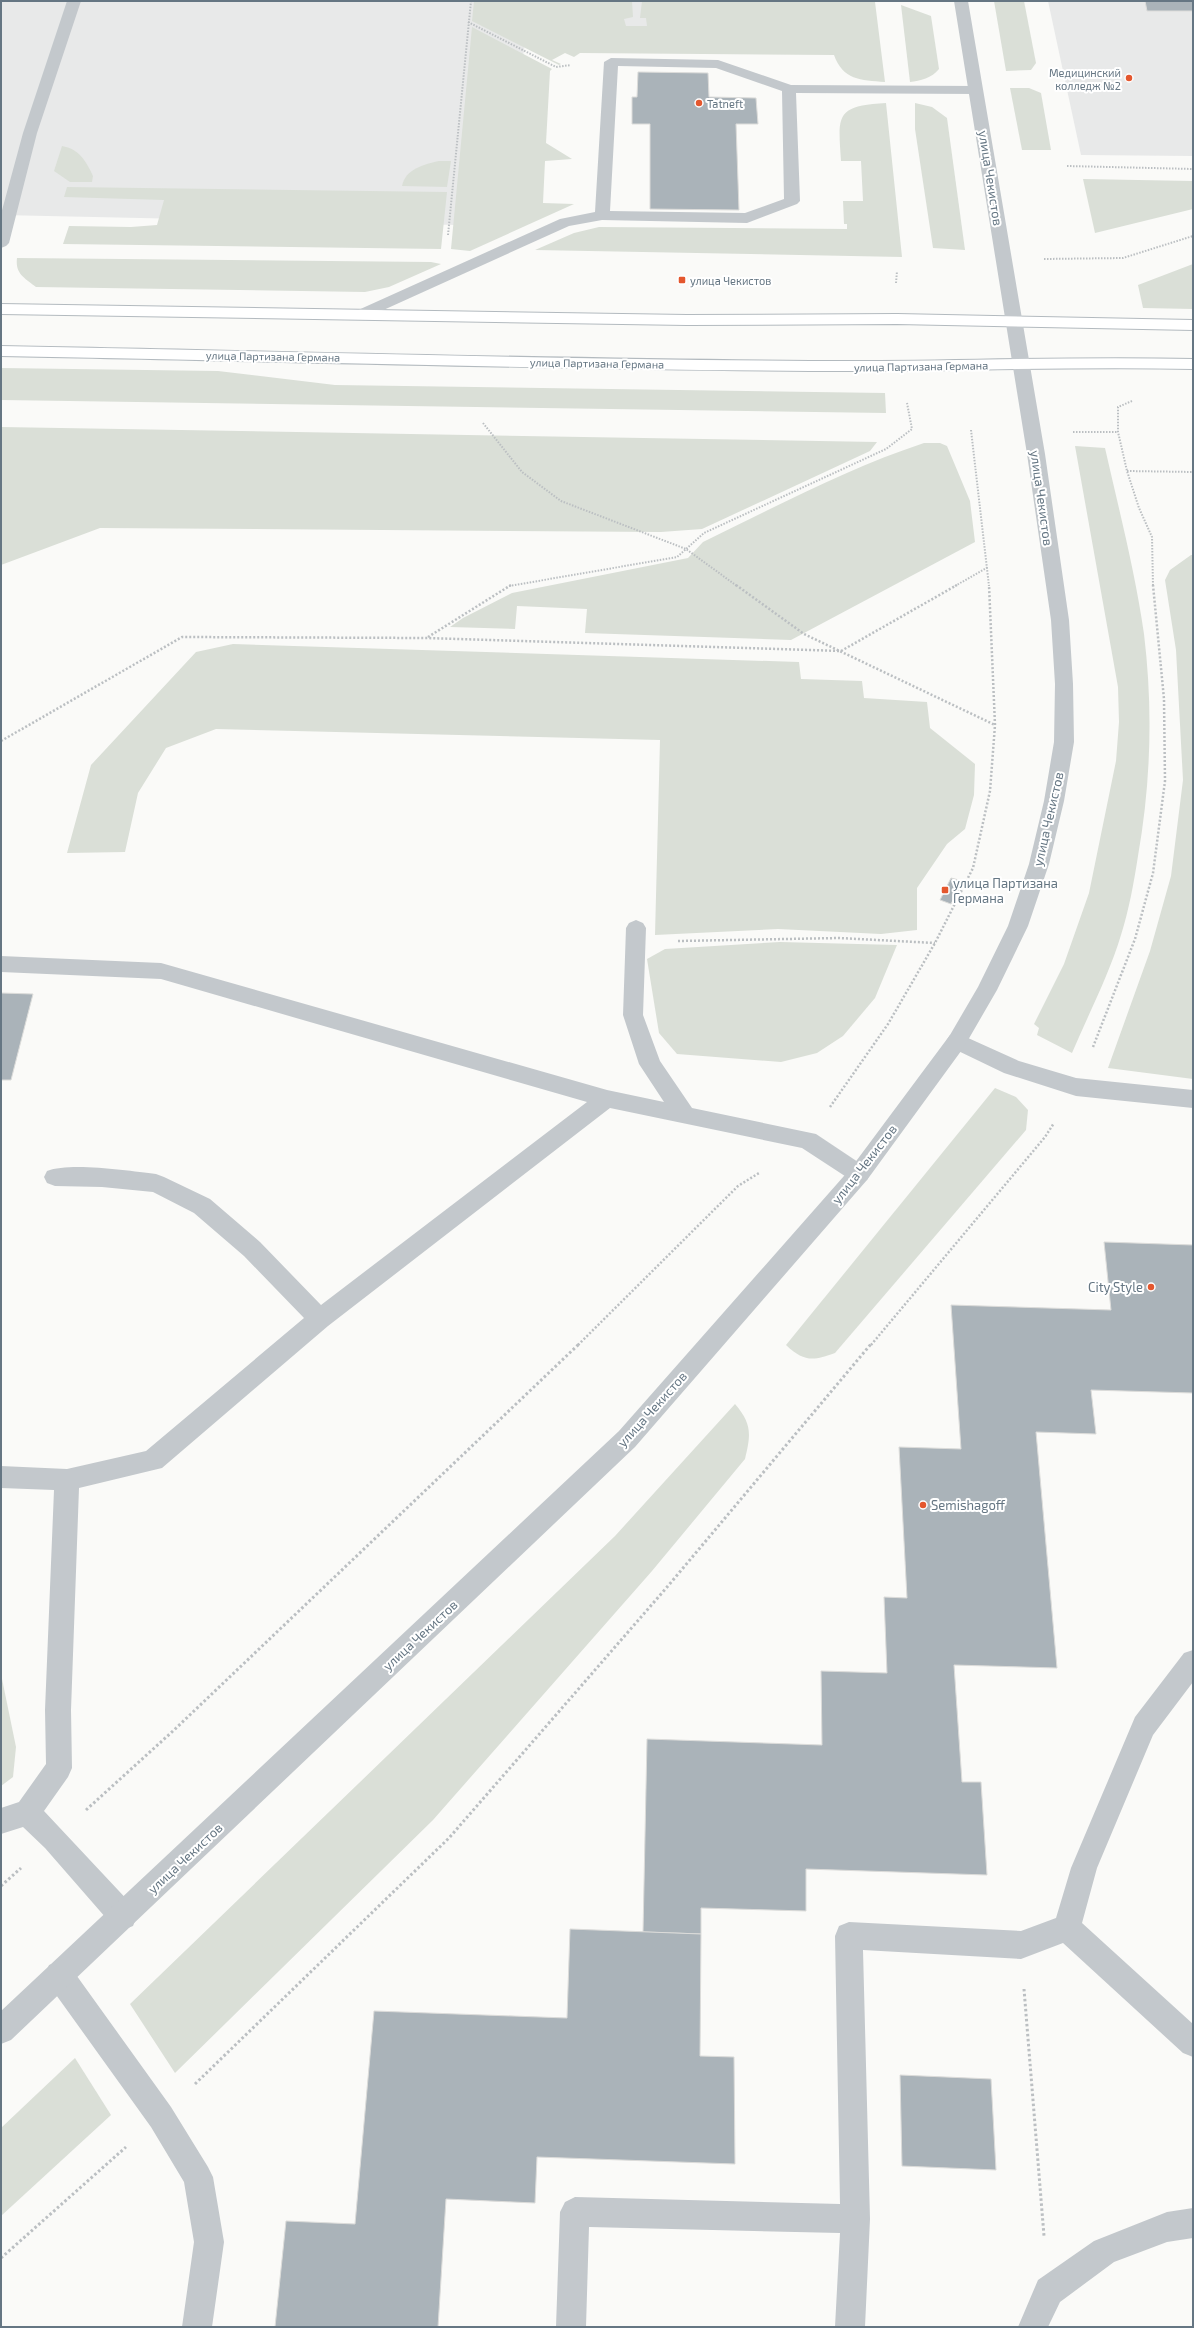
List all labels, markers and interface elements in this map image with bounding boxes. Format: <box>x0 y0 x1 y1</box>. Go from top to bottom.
place label: Медицинский колледж №2 <box>1049 66 1121 92</box>
marker: Медицинский колледж №2 <box>1124 73 1134 83</box>
place label: Tatneft <box>707 97 743 110</box>
marker: Tatneft <box>694 98 704 108</box>
street label: улица Чекистов <box>976 129 1006 227</box>
place label: улица Чекистов <box>690 274 771 288</box>
marker: улица Чекистов <box>677 275 687 285</box>
street label: улица Партизана Германа <box>206 348 340 365</box>
street label: улица Партизана Германа <box>530 355 664 372</box>
street label: улица Партизана Германа <box>854 358 988 375</box>
street label: улица Чекистов <box>1027 449 1057 547</box>
street label: улица Чекистов <box>1029 770 1067 868</box>
place label: улица Партизана Германа <box>953 875 1058 906</box>
marker: улица Партизана Германа <box>940 885 950 895</box>
street label: улица Чекистов <box>828 1121 900 1207</box>
place label: City Style <box>1088 1279 1143 1295</box>
marker: City Style <box>1146 1282 1156 1292</box>
street label: улица Чекистов <box>614 1368 690 1450</box>
place label: Semishagoff <box>931 1497 1006 1513</box>
marker: Semishagoff <box>918 1500 928 1510</box>
street label: улица Чекистов <box>379 1596 461 1674</box>
street label: улица Чекистов <box>144 1819 226 1897</box>

